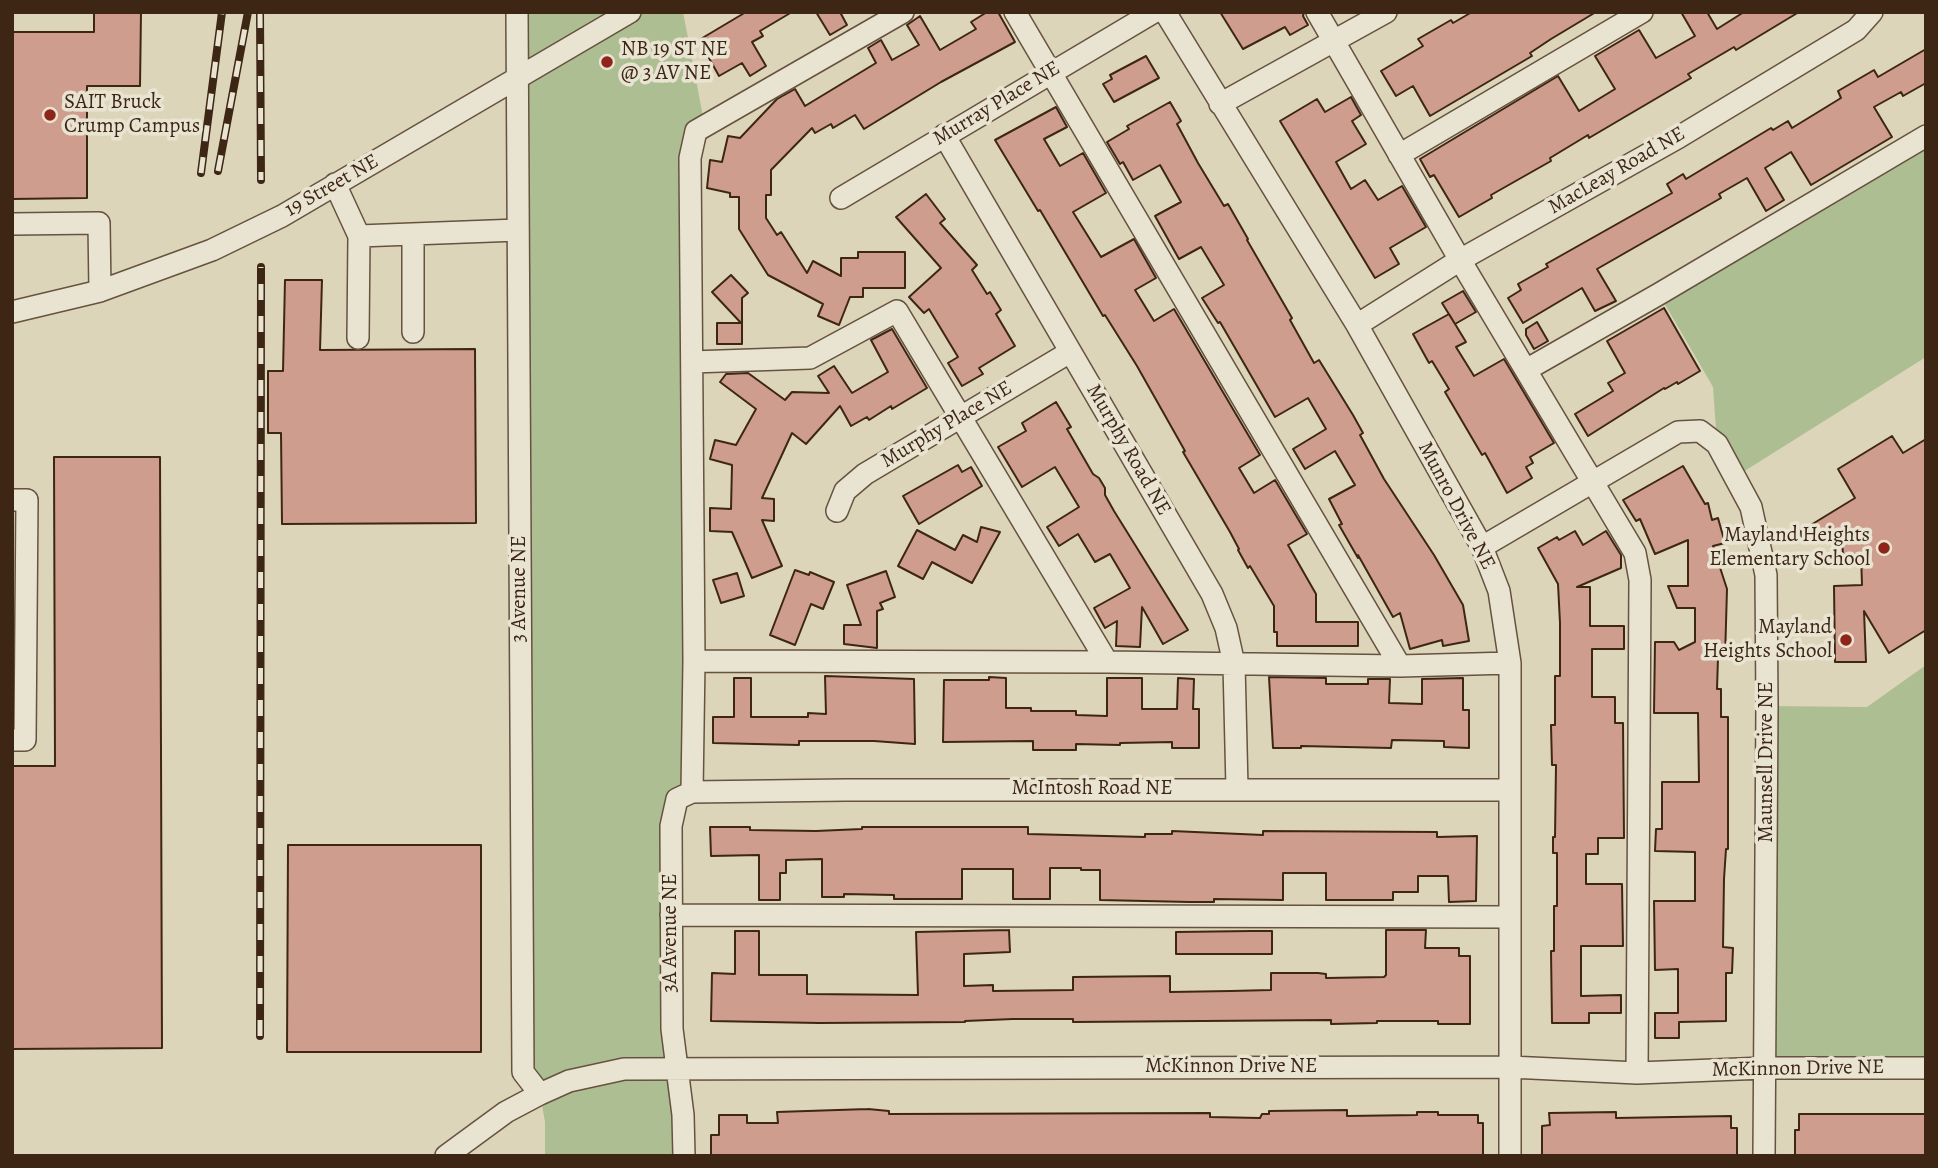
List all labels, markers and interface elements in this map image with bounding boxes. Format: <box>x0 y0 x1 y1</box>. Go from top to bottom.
place label: NB 19 ST NE @ 3 AV NE <box>621 37 728 87</box>
marker: NB 19 ST NE @ 3 AV NE <box>599 54 615 70</box>
street label: Murray Place NE <box>929 56 1065 152</box>
place label: SAIT Bruck Crump Campus <box>64 90 200 140</box>
marker: SAIT Bruck Crump Campus <box>42 107 58 123</box>
street label: MacLeay Road NE <box>1544 122 1690 220</box>
street label: 19 Street NE <box>281 149 383 223</box>
street label: Murphy Place NE <box>877 376 1017 474</box>
street label: Murphy Road NE <box>1080 380 1176 520</box>
street label: Munro Drive NE <box>1412 438 1500 574</box>
place label: Mayland Heights Elementary School <box>1709 523 1870 573</box>
street label: 3 Avenue NE <box>507 535 533 643</box>
marker: Mayland Heights Elementary School <box>1876 540 1892 556</box>
place label: Mayland Heights School <box>1703 615 1832 665</box>
marker: Mayland Heights School <box>1838 632 1854 648</box>
street label: Maunsell Drive NE <box>1754 681 1780 843</box>
street label: McIntosh Road NE <box>1011 776 1173 802</box>
street label: 3A Avenue NE <box>658 873 684 993</box>
street label: McKinnon Drive NE <box>1145 1054 1317 1080</box>
street label: McKinnon Drive NE <box>1711 1055 1885 1083</box>

